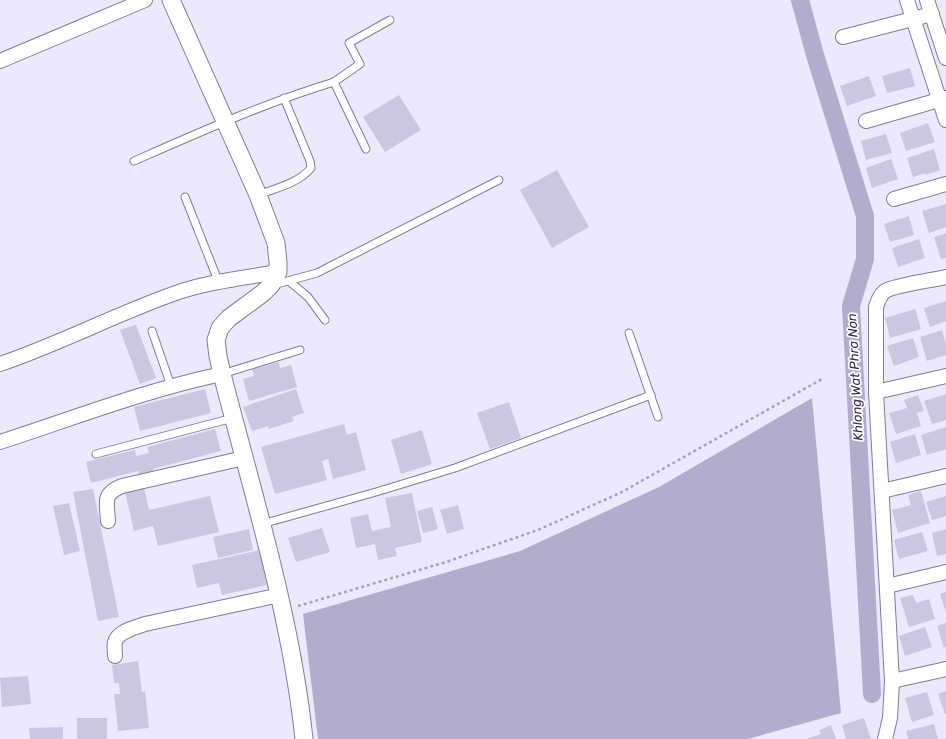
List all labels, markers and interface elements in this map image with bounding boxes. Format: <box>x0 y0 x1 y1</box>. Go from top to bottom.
water label: Khlong Wat Phra Non <box>844 313 867 441</box>

